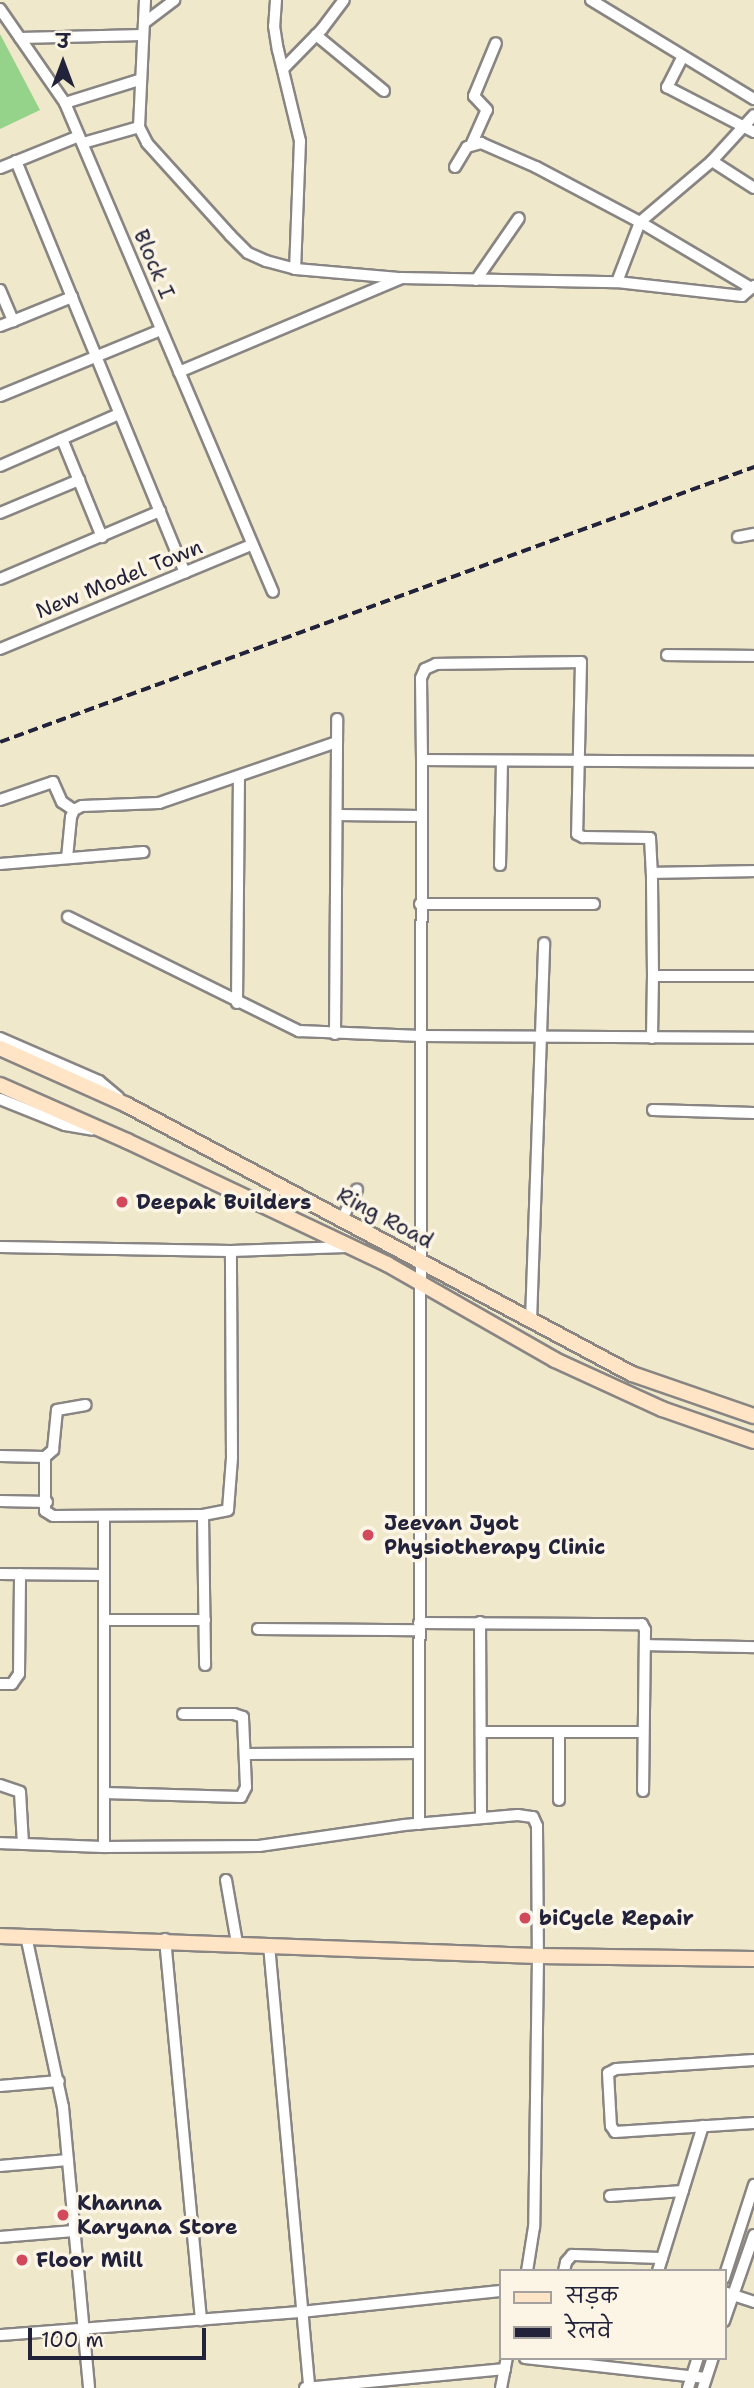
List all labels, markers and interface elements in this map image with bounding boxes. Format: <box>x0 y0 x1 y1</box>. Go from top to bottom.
north arrow <box>28 28 98 98</box>
text: उ <box>57 29 69 54</box>
street label: Block I <box>128 226 180 302</box>
street label: New Model Town <box>32 534 206 624</box>
street label: Ring Road <box>333 1182 437 1254</box>
place label: Deepak Builders <box>136 1189 311 1215</box>
marker: Deepak Builders <box>114 1194 130 1210</box>
place label: Jeevan Jyot Physiotherapy Clinic <box>384 1510 605 1560</box>
marker: Jeevan Jyot Physiotherapy Clinic <box>358 1525 378 1545</box>
place label: biCycle Repair <box>539 1905 694 1931</box>
marker: biCycle Repair <box>517 1910 533 1926</box>
place label: Khanna Karyana Store <box>77 2190 238 2240</box>
marker: Khanna Karyana Store <box>55 2207 71 2223</box>
place label: Floor Mill <box>36 2247 143 2273</box>
marker: Floor Mill <box>14 2252 30 2268</box>
legend <box>498 2269 726 2360</box>
text: सड़क <box>566 2282 618 2310</box>
scale bar <box>32 2314 210 2358</box>
text: रेलवे <box>566 2317 612 2345</box>
text: 100 m <box>41 2326 104 2354</box>

